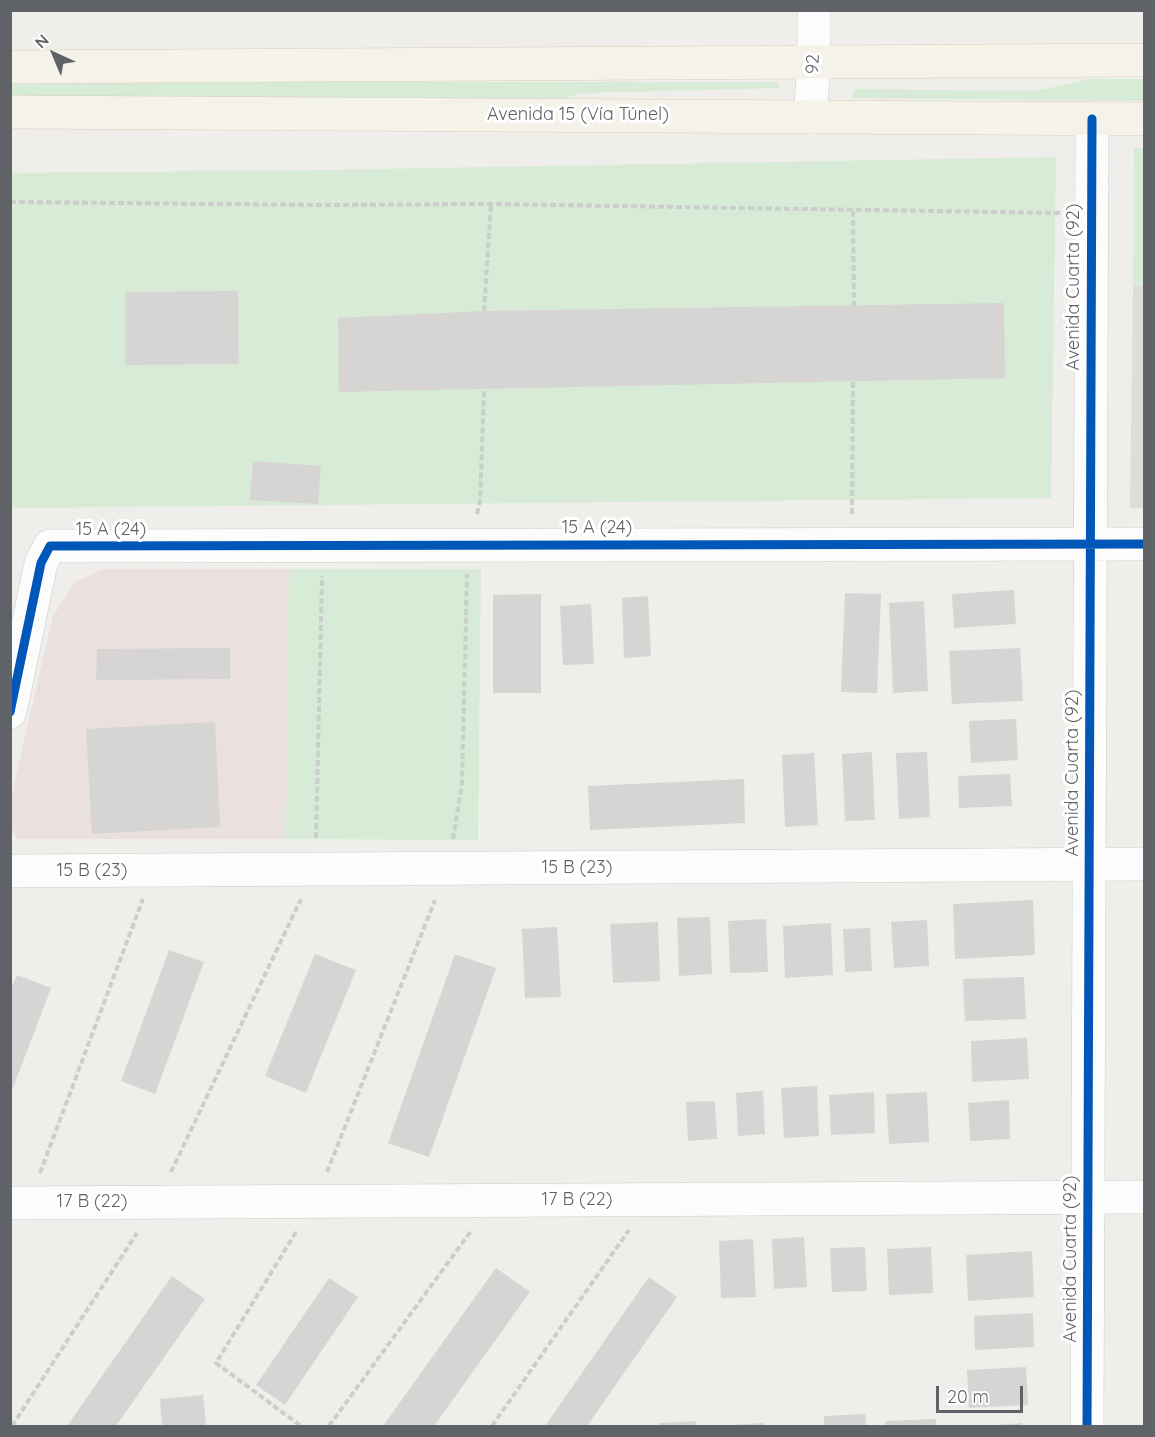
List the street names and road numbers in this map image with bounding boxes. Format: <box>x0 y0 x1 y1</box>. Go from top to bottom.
street label: 92 <box>802 54 824 74</box>
street label: Avenida 15 (Vía Túnel) <box>487 104 669 126</box>
street label: Avenida Cuarta (92) <box>1063 204 1085 370</box>
street label: 15 A (24) <box>562 517 632 539</box>
street label: 15 A (24) <box>76 519 146 541</box>
street label: Avenida Cuarta (92) <box>1062 690 1084 856</box>
street label: 15 B (23) <box>542 857 612 879</box>
street label: 15 B (23) <box>57 860 127 882</box>
street label: Avenida Cuarta (92) <box>1060 1176 1082 1342</box>
street label: 17 B (22) <box>542 1189 612 1211</box>
street label: 17 B (22) <box>57 1191 127 1213</box>

